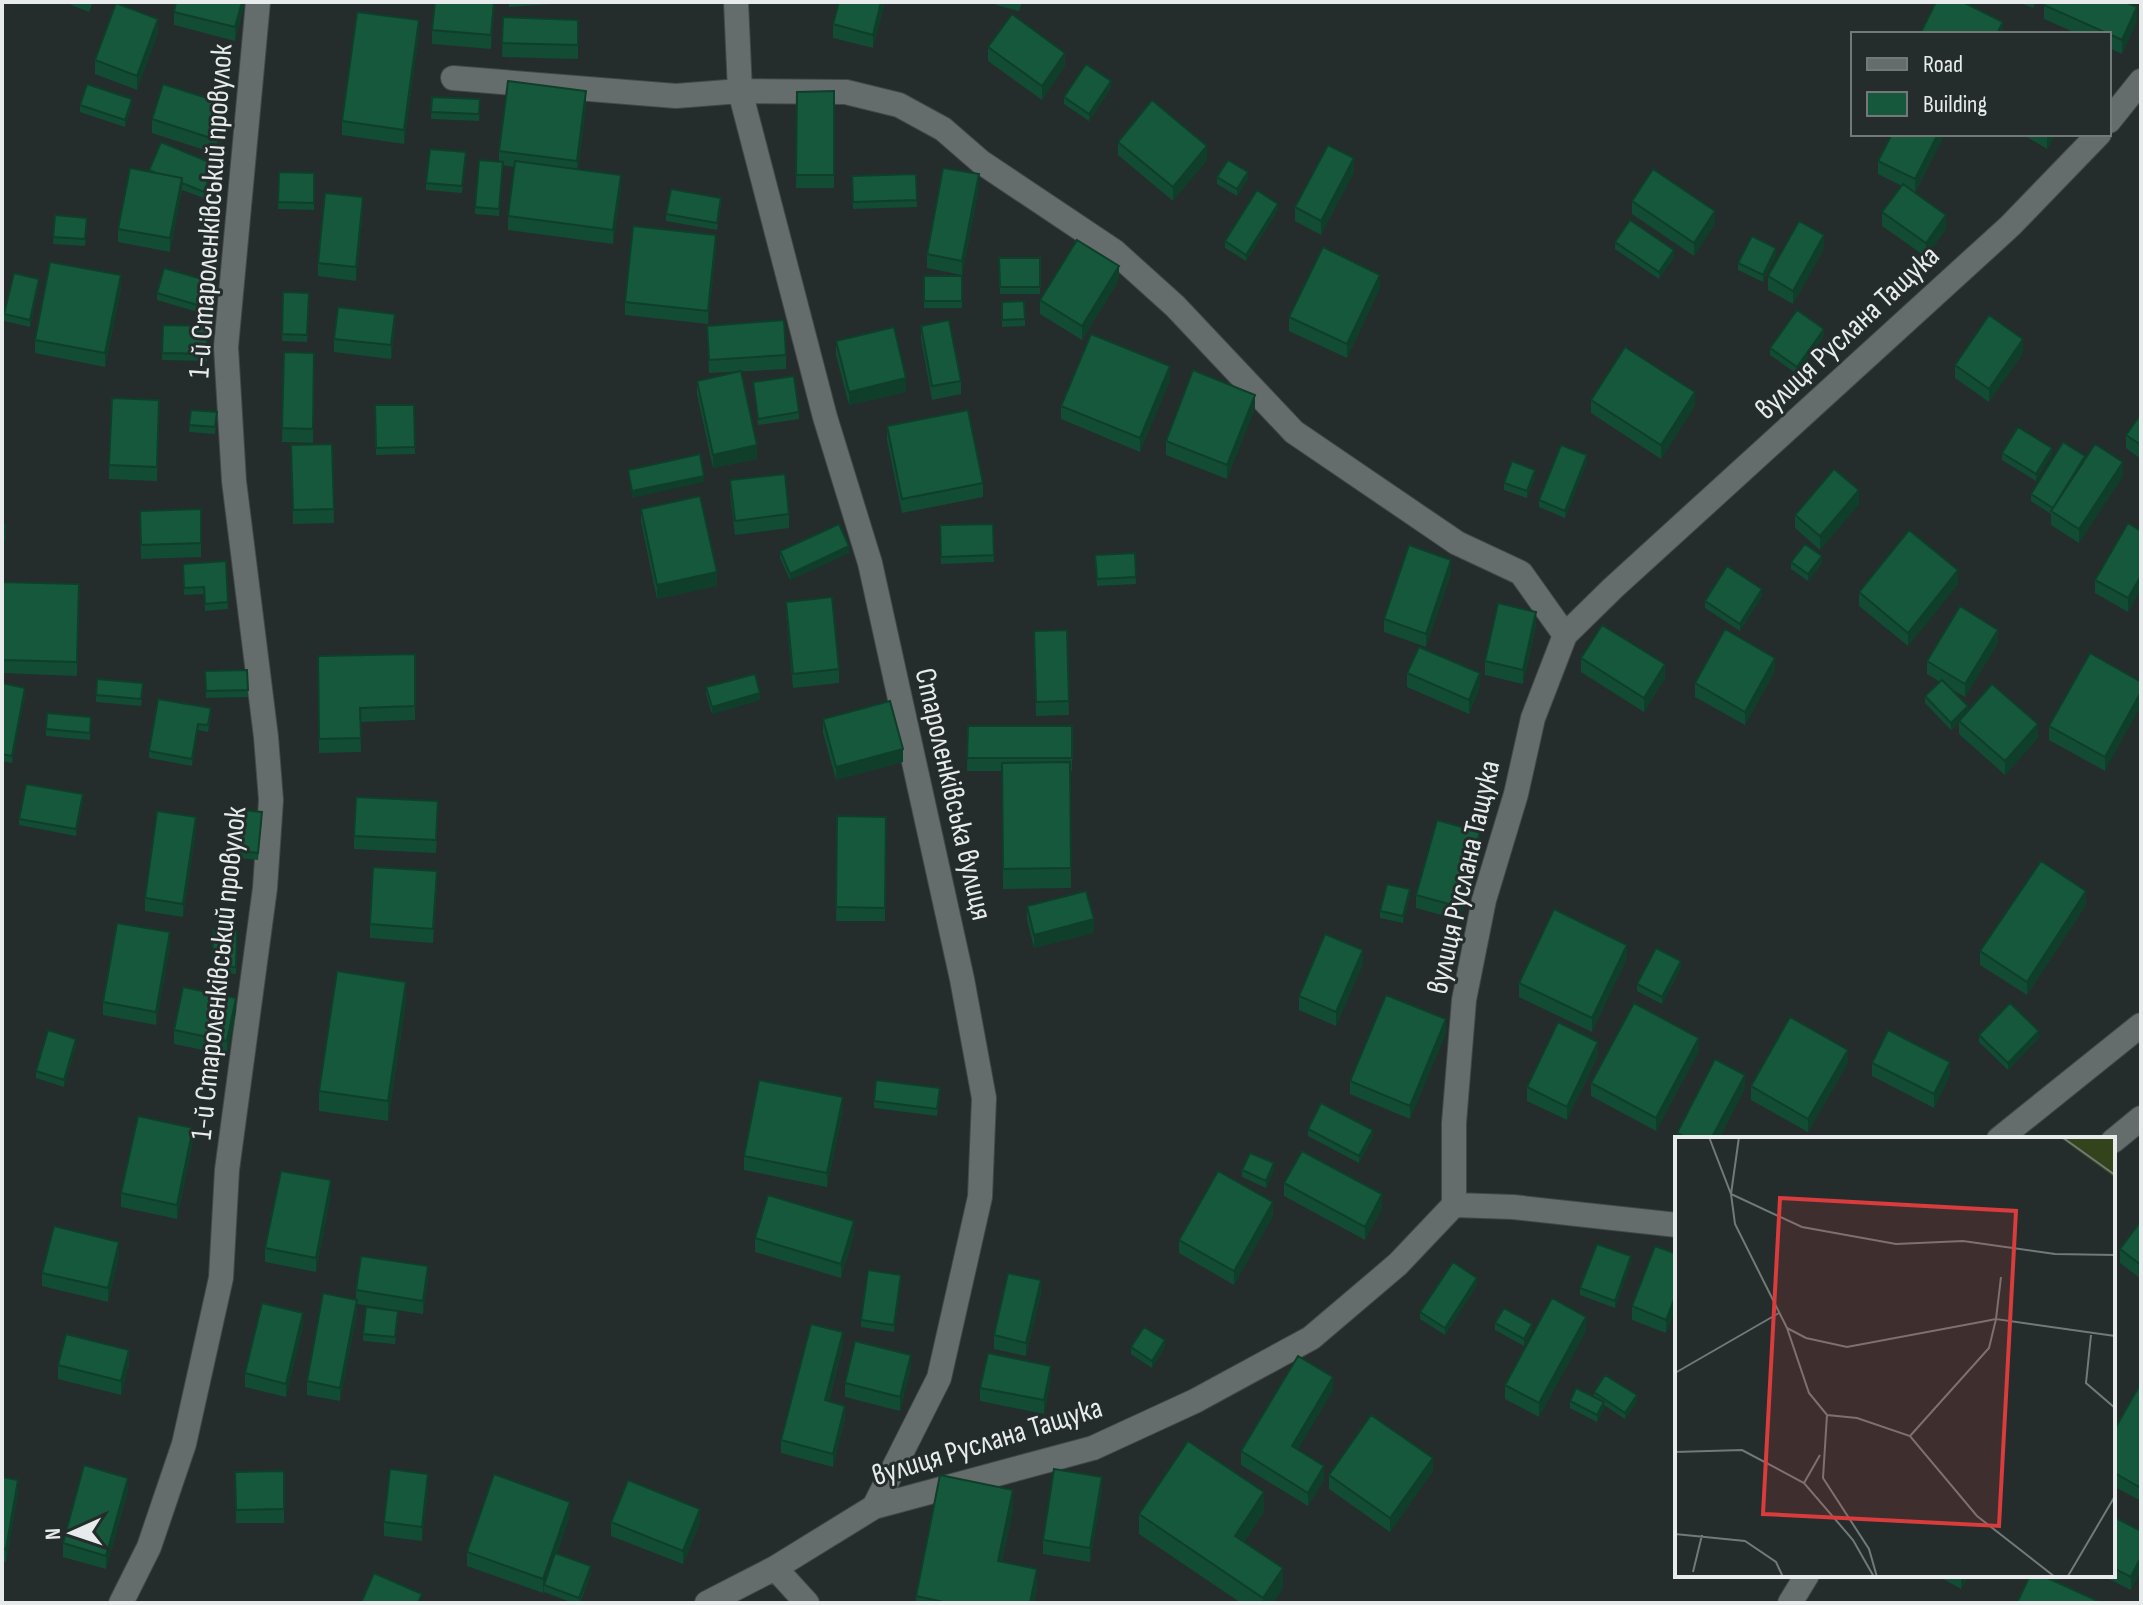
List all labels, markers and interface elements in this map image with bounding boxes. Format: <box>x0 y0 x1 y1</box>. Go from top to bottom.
legend <box>1851 32 2111 136</box>
street label: 1-й Староленківський провулок <box>181 42 241 379</box>
text: Road <box>1923 50 1963 79</box>
text: Building <box>1923 90 1987 119</box>
street label: вулиця Руслана Тащука <box>1748 238 1947 427</box>
street label: Староленківська вулиця <box>907 665 1000 924</box>
street label: вулиця Руслана Тащука <box>1420 757 1508 998</box>
street label: 1-й Староленківський провулок <box>184 804 254 1141</box>
inset map <box>1675 1137 2115 1577</box>
street label: вулиця Руслана Тащука <box>868 1390 1107 1494</box>
north arrow <box>32 1493 112 1573</box>
text: N <box>40 1527 67 1541</box>

